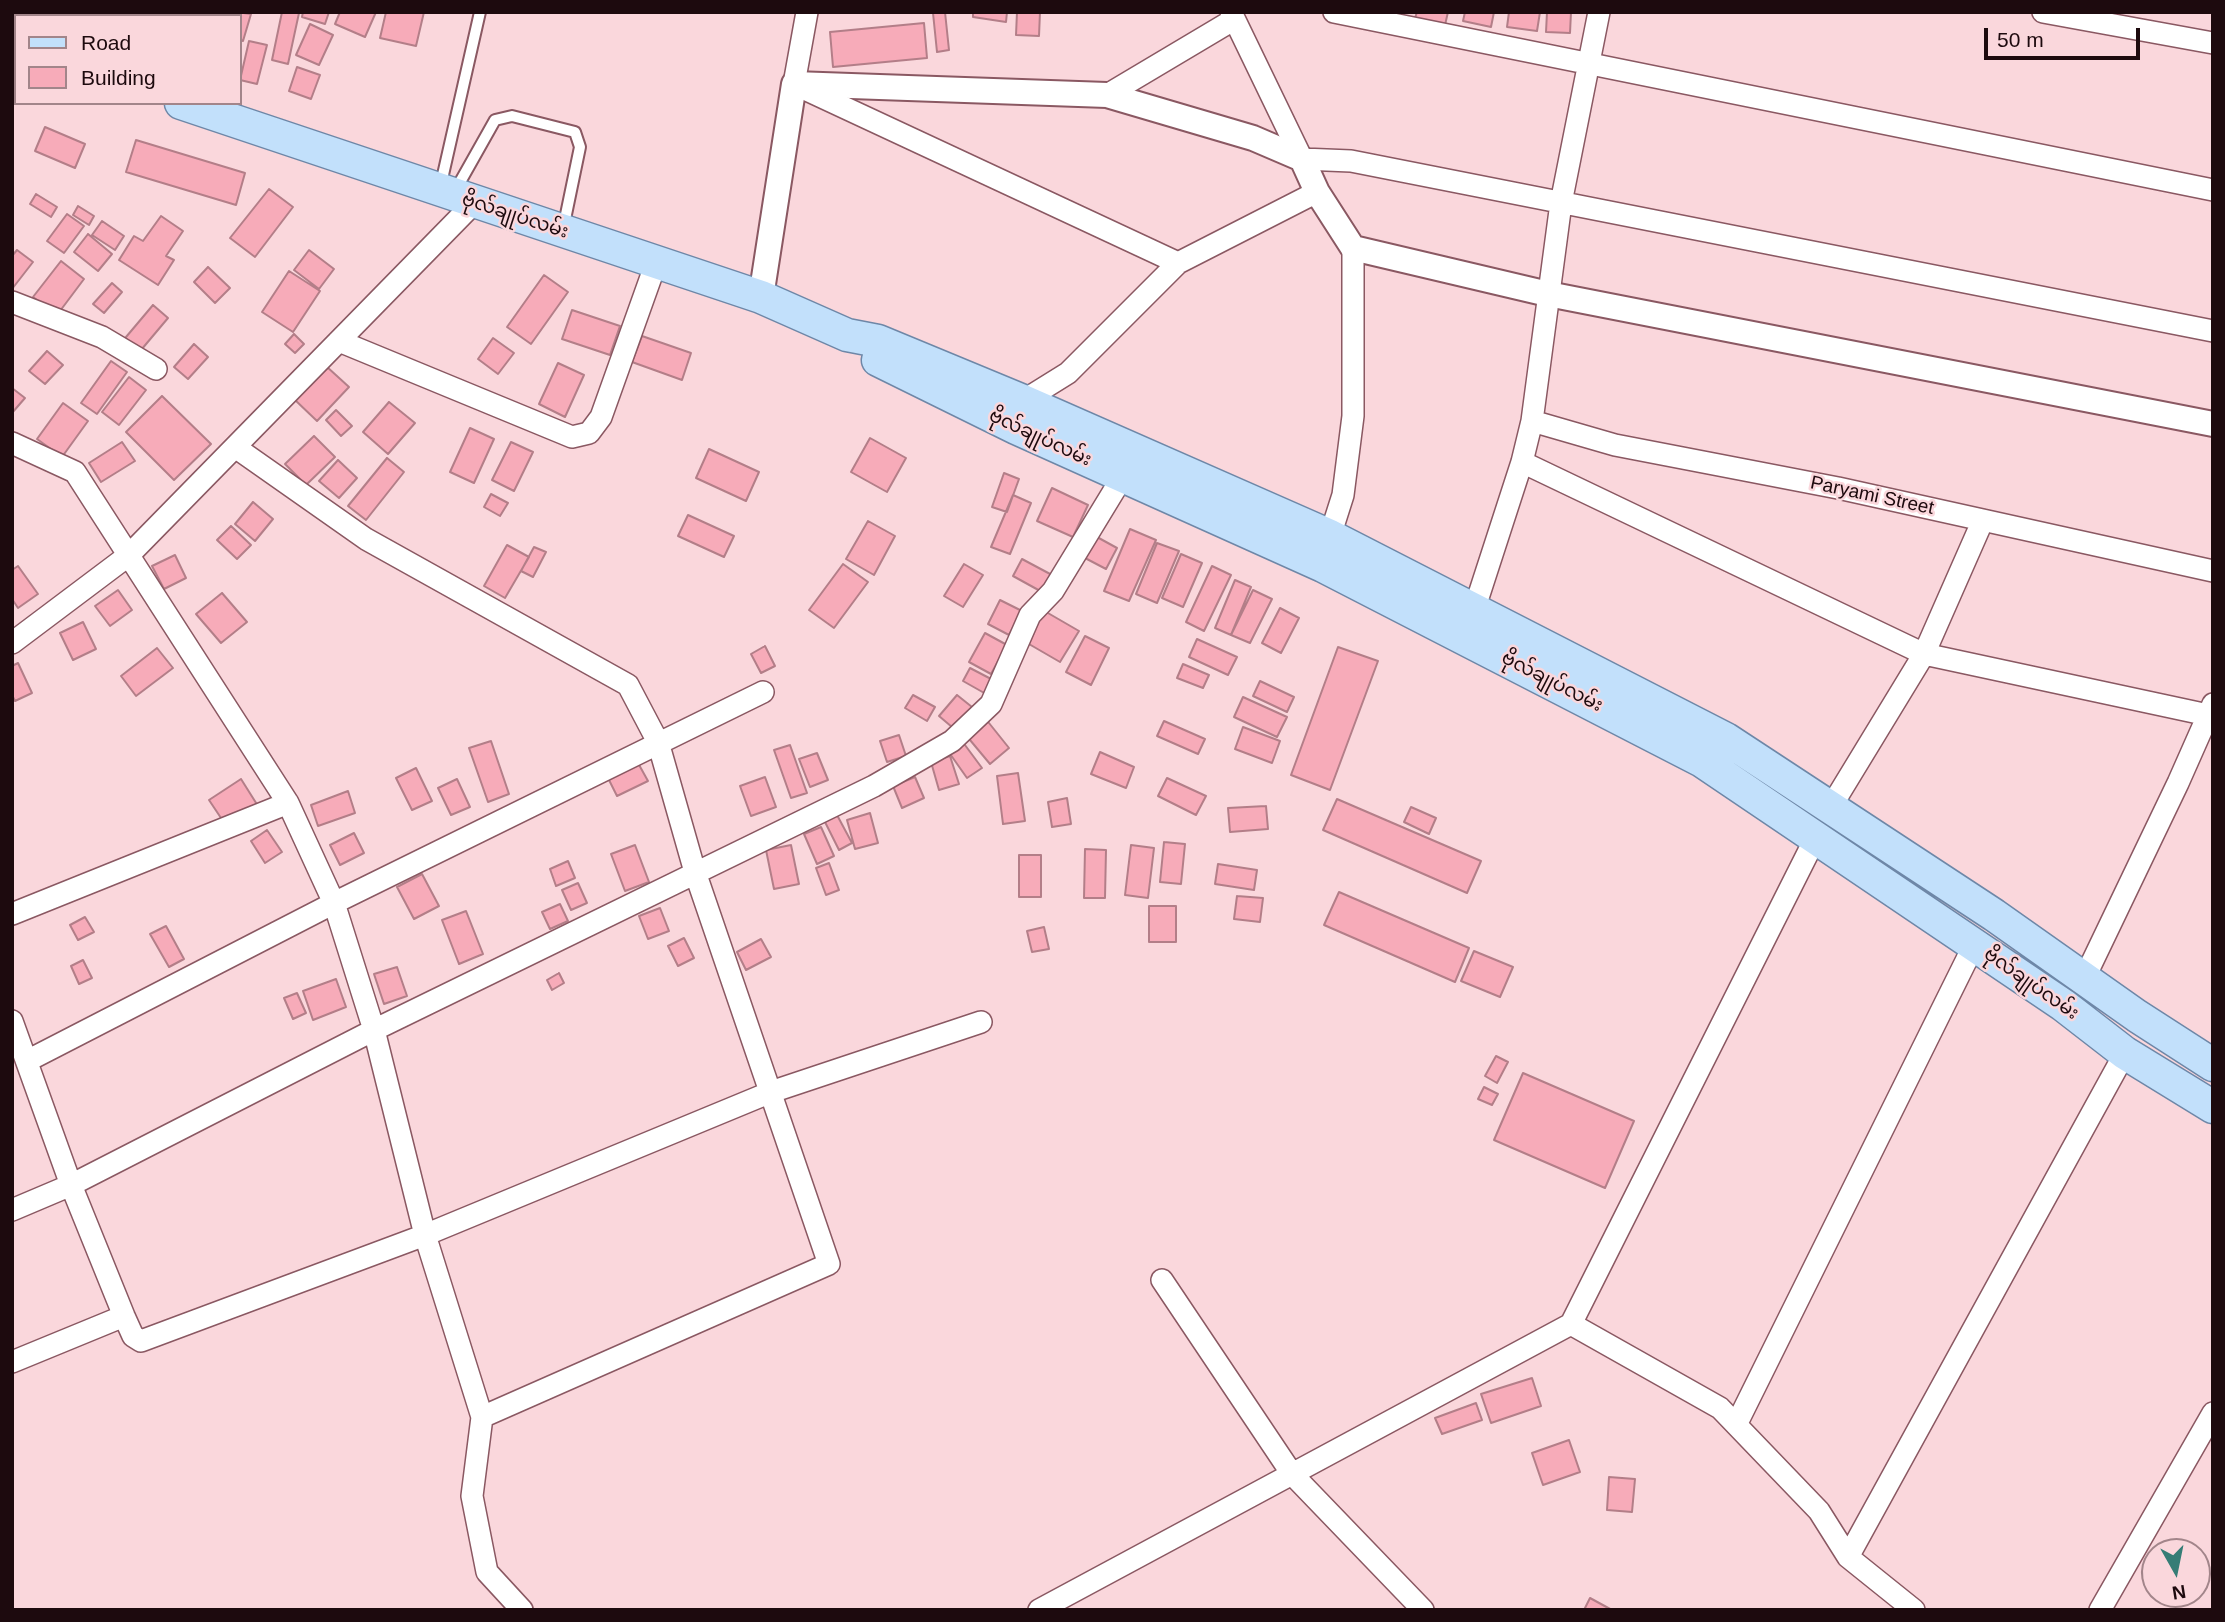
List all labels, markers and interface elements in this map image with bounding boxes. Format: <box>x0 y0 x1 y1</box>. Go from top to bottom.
legend <box>14 14 242 105</box>
scale bar <box>1987 14 2143 58</box>
text: 50 m <box>1997 28 2044 51</box>
text: Road <box>81 31 131 54</box>
text: Building <box>81 66 156 89</box>
street label: ဗိုလ်ချုပ်လမ်း <box>459 188 571 244</box>
street label: ဗိုလ်ချုပ်လမ်း <box>985 404 1095 472</box>
street label: Paryami Street <box>1808 472 1936 520</box>
street label: ဗိုလ်ချုပ်လမ်း <box>1498 647 1606 717</box>
street label: ဗိုလ်ချုပ်လမ်း <box>1979 943 2083 1025</box>
north arrow <box>2141 1538 2211 1608</box>
text: N <box>2171 1581 2187 1604</box>

